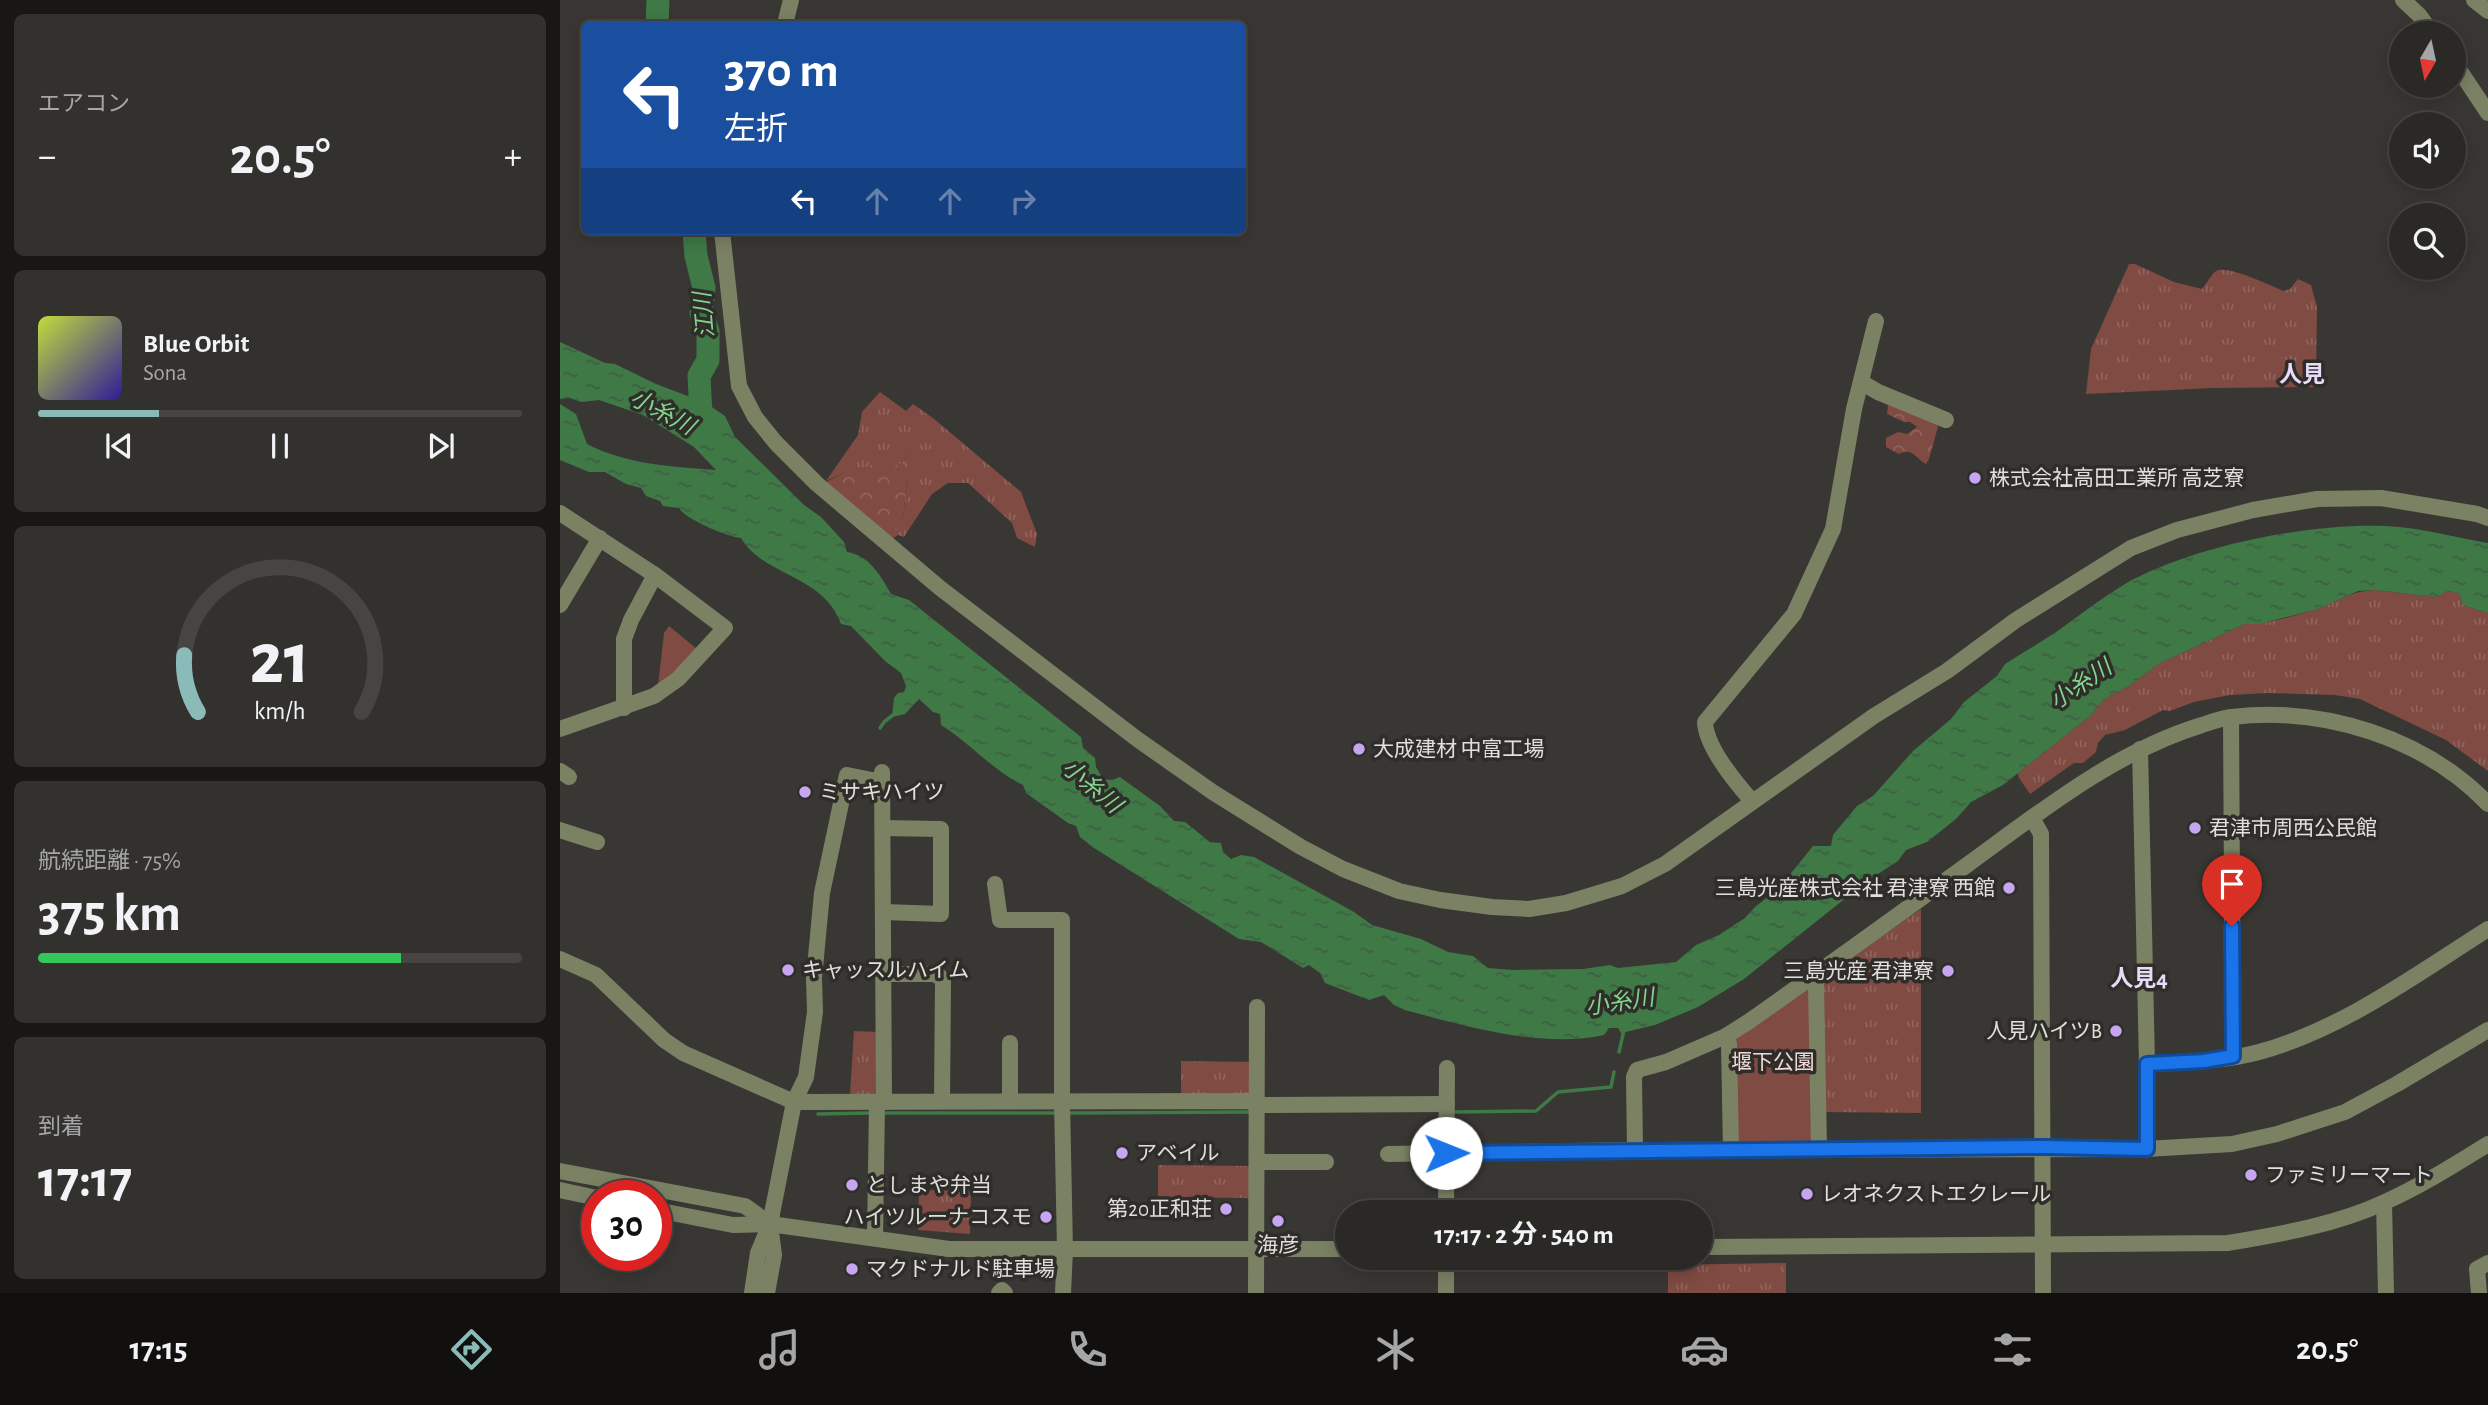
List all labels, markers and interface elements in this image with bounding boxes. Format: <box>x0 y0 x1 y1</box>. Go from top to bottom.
north arrow <box>2389 21 2466 98</box>
map controls <box>2389 21 2466 280</box>
text: 370 m <box>724 47 839 96</box>
icon: left <box>609 49 700 140</box>
text: エアコン <box>38 93 130 116</box>
button: sound <box>2389 112 2466 189</box>
text: 左折 <box>724 113 788 145</box>
text: 20.5° <box>229 131 331 183</box>
text: − <box>38 138 56 176</box>
text: + <box>504 138 522 176</box>
icon: left <box>785 182 823 220</box>
icon: ahead <box>858 182 896 220</box>
icon: ahead <box>931 182 969 220</box>
icon: right <box>1004 182 1042 220</box>
button: search <box>2389 203 2466 280</box>
water label: 江川 <box>689 288 718 339</box>
text: Blue Orbit <box>143 331 249 357</box>
text: Sona <box>143 362 187 385</box>
district label: 人見 <box>2279 363 2325 387</box>
water label: 小糸川 <box>626 385 701 441</box>
icon: previous <box>100 427 138 465</box>
icon: pause <box>261 427 299 465</box>
icon: next <box>422 427 460 465</box>
place label: 株式会社高田工業所 高芝寮 <box>1989 467 2244 489</box>
marker: 株式会社高田工業所 高芝寮 <box>1967 470 1983 486</box>
text: 21 <box>250 625 310 698</box>
water label: 小糸川 <box>2045 653 2119 714</box>
text: km/h <box>254 699 306 724</box>
place label: 大成建材 中富工場 <box>1373 738 1544 760</box>
marker: 大成建材 中富工場 <box>1351 741 1367 757</box>
water label: 小糸川 <box>1057 754 1128 820</box>
place label: ミサキハイツ <box>819 782 945 803</box>
marker: ミサキハイツ <box>797 784 813 800</box>
place label: 君津市周西公民館 <box>2209 817 2377 839</box>
marker: 君津市周西公民館 <box>2187 820 2203 836</box>
text: 航続距離 · 75% <box>38 850 181 873</box>
pin <box>2202 854 2262 926</box>
icon: arrive <box>2213 865 2251 903</box>
place label: 三島光産株式会社 君津寮 西館 <box>1715 877 1995 899</box>
marker: 三島光産株式会社 君津寮 西館 <box>2001 880 2017 896</box>
text: 375 km <box>38 888 181 940</box>
place label: キャッスルハイム <box>802 960 969 981</box>
place label: 三島光産 君津寮 <box>1784 960 1934 982</box>
marker: キャッスルハイム <box>780 962 796 978</box>
marker: 三島光産 君津寮 <box>1940 963 1956 979</box>
district label: 人見4 <box>2110 967 2168 991</box>
water label: 小糸川 <box>1584 984 1659 1019</box>
place label: 人見ハイツB <box>1986 1021 2102 1042</box>
marker: 人見ハイツB <box>2108 1023 2124 1039</box>
park label: 堰下公園 <box>1731 1051 1815 1073</box>
text: 到着 <box>38 1116 84 1139</box>
position arrow <box>1409 1116 1483 1190</box>
place label: アベイル <box>1136 1143 1220 1164</box>
marker: アベイル <box>1114 1145 1130 1161</box>
text: 17:17 <box>38 1154 132 1206</box>
place label: ファミリーマート <box>2265 1165 2433 1186</box>
marker: ファミリーマート <box>2243 1167 2259 1183</box>
place label: としまや弁当 <box>866 1174 992 1196</box>
marker: としまや弁当 <box>844 1177 860 1193</box>
speed limit sign: 30 <box>581 1180 672 1271</box>
place label: レオネクストエクレール <box>1821 1183 2051 1205</box>
marker: レオネクストエクレール <box>1799 1186 1815 1202</box>
place label: 第20正和荘 <box>1107 1198 1212 1220</box>
marker: 第20正和荘 <box>1218 1201 1234 1217</box>
place label: ハイツルーナコスモ <box>843 1207 1032 1228</box>
marker: ハイツルーナコスモ <box>1038 1209 1054 1225</box>
marker: 海彦 <box>1270 1213 1286 1229</box>
text: 17:17 · 2 分 · 540 m <box>1434 1222 1614 1248</box>
place label: 海彦 <box>1257 1234 1299 1256</box>
place label: マクドナルド駐車場 <box>866 1258 1055 1280</box>
marker: マクドナルド駐車場 <box>844 1261 860 1277</box>
icon: directions <box>447 1325 496 1374</box>
icon: music <box>755 1325 804 1374</box>
icon: phone <box>1063 1325 1112 1374</box>
icon: climate <box>1371 1325 1420 1374</box>
icon: car <box>1680 1325 1729 1374</box>
icon: filters <box>1988 1325 2037 1374</box>
text: 17:15 <box>130 1333 188 1365</box>
text: 20.5° <box>2296 1333 2358 1365</box>

